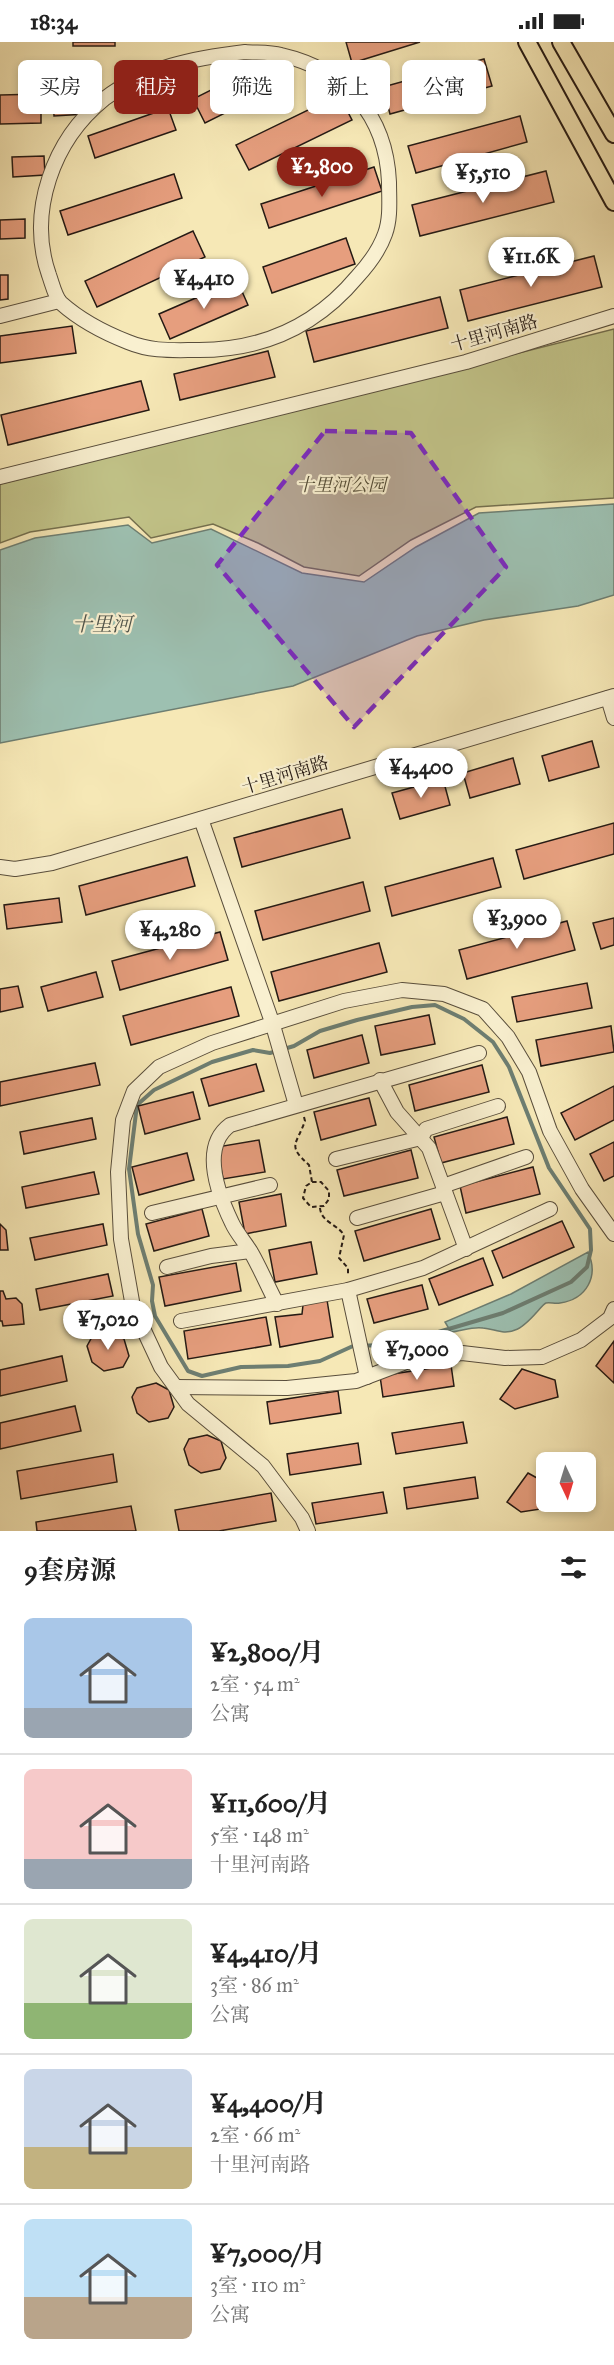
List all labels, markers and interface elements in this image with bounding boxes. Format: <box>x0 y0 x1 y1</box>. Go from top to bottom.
text: 18:34 <box>30 8 77 35</box>
chip: 买房 <box>18 60 102 114</box>
chip: 租房 <box>114 60 198 114</box>
chip: 筛选 <box>210 60 294 114</box>
chip: 新上 <box>306 60 390 114</box>
chip: 公寓 <box>402 60 486 114</box>
pin: ¥2,800 <box>273 147 371 198</box>
pin: ¥5,510 <box>434 153 532 204</box>
text: ¥2,800 <box>291 154 353 178</box>
text: ¥5,510 <box>455 160 511 184</box>
pin: ¥11.6K <box>482 237 580 288</box>
text: ¥11.6K <box>502 244 560 268</box>
pin: ¥4,410 <box>155 259 253 310</box>
text: ¥4,410 <box>174 266 234 290</box>
street label: 十里河南路 <box>448 310 540 356</box>
park label: 十里河公园 <box>296 474 389 496</box>
water label: 十里河 <box>72 612 135 636</box>
pin: ¥4,400 <box>372 748 470 799</box>
street label: 十里河南路 <box>239 751 331 799</box>
text: ¥4,400 <box>389 755 453 779</box>
pin: ¥3,900 <box>468 899 566 950</box>
text: ¥3,900 <box>487 906 547 930</box>
pin: ¥4,280 <box>121 910 219 961</box>
text: ¥4,280 <box>139 917 201 941</box>
pin: ¥7,020 <box>59 1300 157 1351</box>
text: ¥7,020 <box>77 1307 139 1331</box>
pin: ¥7,000 <box>368 1330 466 1381</box>
text: ¥7,000 <box>385 1337 449 1361</box>
north arrow <box>536 1452 596 1512</box>
map controls <box>536 1452 596 1512</box>
icon: filters <box>557 1551 590 1584</box>
text: 9套房源 <box>24 1554 116 1586</box>
text: ¥2,800/月 <box>210 1636 324 1668</box>
icon: home <box>72 1642 144 1714</box>
text: 2室 · 54 m² <box>210 1672 300 1696</box>
text: 公寓 <box>210 1701 250 1725</box>
text: ¥11,600/月 <box>210 1787 331 1819</box>
icon: home <box>72 1793 144 1865</box>
text: 5室 · 148 m² <box>210 1823 309 1847</box>
text: 十里河南路 <box>210 1852 310 1876</box>
text: ¥4,410/月 <box>210 1937 322 1969</box>
icon: home <box>72 1943 144 2015</box>
text: 3室 · 86 m² <box>210 1973 299 1997</box>
text: 公寓 <box>210 2002 250 2026</box>
text: ¥4,400/月 <box>210 2087 327 2119</box>
icon: home <box>72 2093 144 2165</box>
text: 2室 · 66 m² <box>210 2123 300 2147</box>
text: 十里河南路 <box>210 2152 310 2176</box>
text: ¥7,000/月 <box>210 2237 326 2269</box>
icon: home <box>72 2243 144 2315</box>
text: 3室 · 110 m² <box>210 2273 305 2297</box>
text: 公寓 <box>210 2302 250 2326</box>

